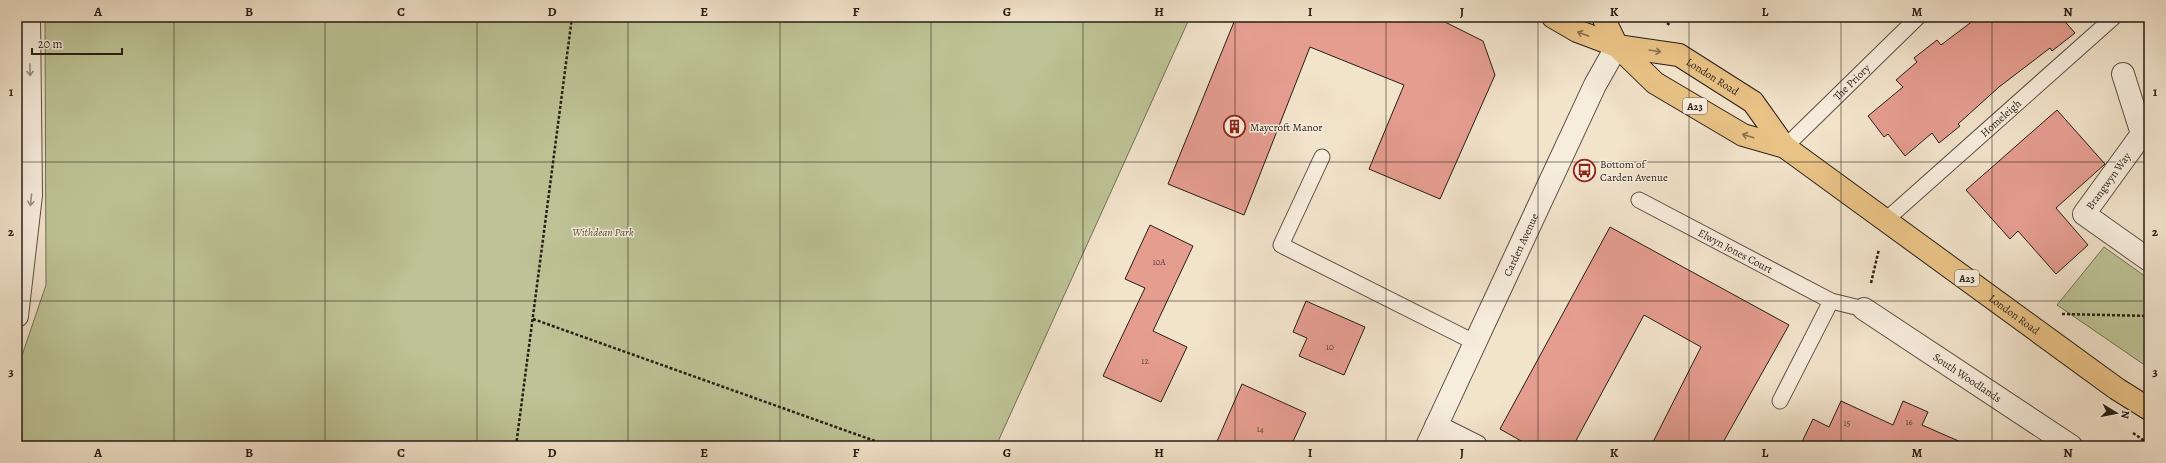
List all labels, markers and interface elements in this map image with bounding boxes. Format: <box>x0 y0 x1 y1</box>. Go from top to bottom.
text: A <box>93 3 103 20</box>
text: B <box>245 3 253 20</box>
text: C <box>397 3 405 20</box>
text: D <box>547 3 557 20</box>
text: E <box>700 3 708 20</box>
text: F <box>853 3 860 20</box>
text: G <box>1003 3 1011 20</box>
text: H <box>1154 3 1164 20</box>
text: I <box>1308 3 1313 20</box>
text: J <box>1460 3 1464 20</box>
text: K <box>1610 3 1619 20</box>
text: L <box>1762 3 1769 20</box>
text: M <box>1912 3 1923 20</box>
text: N <box>2063 3 2073 20</box>
one-way arrow <box>1578 29 1590 37</box>
scale bar <box>32 30 122 56</box>
text: 20 m <box>38 36 62 52</box>
one-way arrow <box>1648 47 1661 55</box>
street label: London Road <box>1683 54 1742 99</box>
street label: The Priory <box>1830 61 1874 104</box>
one-way arrow <box>26 63 34 76</box>
text: 1 <box>9 83 14 100</box>
text: 1 <box>2153 83 2158 100</box>
street label: Homeleigh <box>1977 96 2025 140</box>
road number: A23 <box>1683 98 1707 114</box>
building icon: Maycroft Manor <box>1222 114 1248 140</box>
place label: Maycroft Manor <box>1250 120 1322 135</box>
one-way arrow <box>1741 132 1754 139</box>
street label: Brangwyn Way <box>2083 150 2134 213</box>
bus stop icon: Bottom of Carden Avenue <box>1572 157 1598 183</box>
place label: Bottom of Carden Avenue <box>1600 157 1668 185</box>
one-way arrow <box>27 193 34 206</box>
street label: Carden Avenue <box>1500 211 1542 279</box>
text: 2 <box>8 223 15 240</box>
text: 2 <box>2152 223 2159 240</box>
park label: Withdean Park <box>572 225 634 240</box>
street label: Elwyn Jones Court <box>1695 225 1775 277</box>
house number: 10A <box>1152 256 1166 268</box>
road number: A23 <box>1955 270 1979 286</box>
street label: London Road <box>1986 291 2043 338</box>
house number: 10 <box>1326 341 1334 353</box>
street label: South Woodlands <box>1930 350 2004 406</box>
house number: 12 <box>1141 355 1149 367</box>
text: 3 <box>8 363 14 380</box>
text: 3 <box>2152 363 2158 380</box>
north arrow <box>2096 393 2136 433</box>
text: N <box>2117 409 2133 420</box>
house number: 16 <box>1905 416 1913 428</box>
house number: 15 <box>1844 417 1851 429</box>
house number: 14 <box>1256 423 1264 435</box>
text: A <box>93 444 103 461</box>
text: B <box>245 444 253 461</box>
text: C <box>397 444 405 461</box>
text: D <box>547 444 557 461</box>
text: E <box>700 444 708 461</box>
text: F <box>853 444 860 461</box>
text: G <box>1003 444 1011 461</box>
text: H <box>1154 444 1164 461</box>
text: I <box>1308 444 1313 461</box>
text: J <box>1460 444 1464 461</box>
text: K <box>1610 444 1619 461</box>
text: L <box>1762 444 1769 461</box>
text: M <box>1912 444 1923 461</box>
text: N <box>2063 444 2073 461</box>

